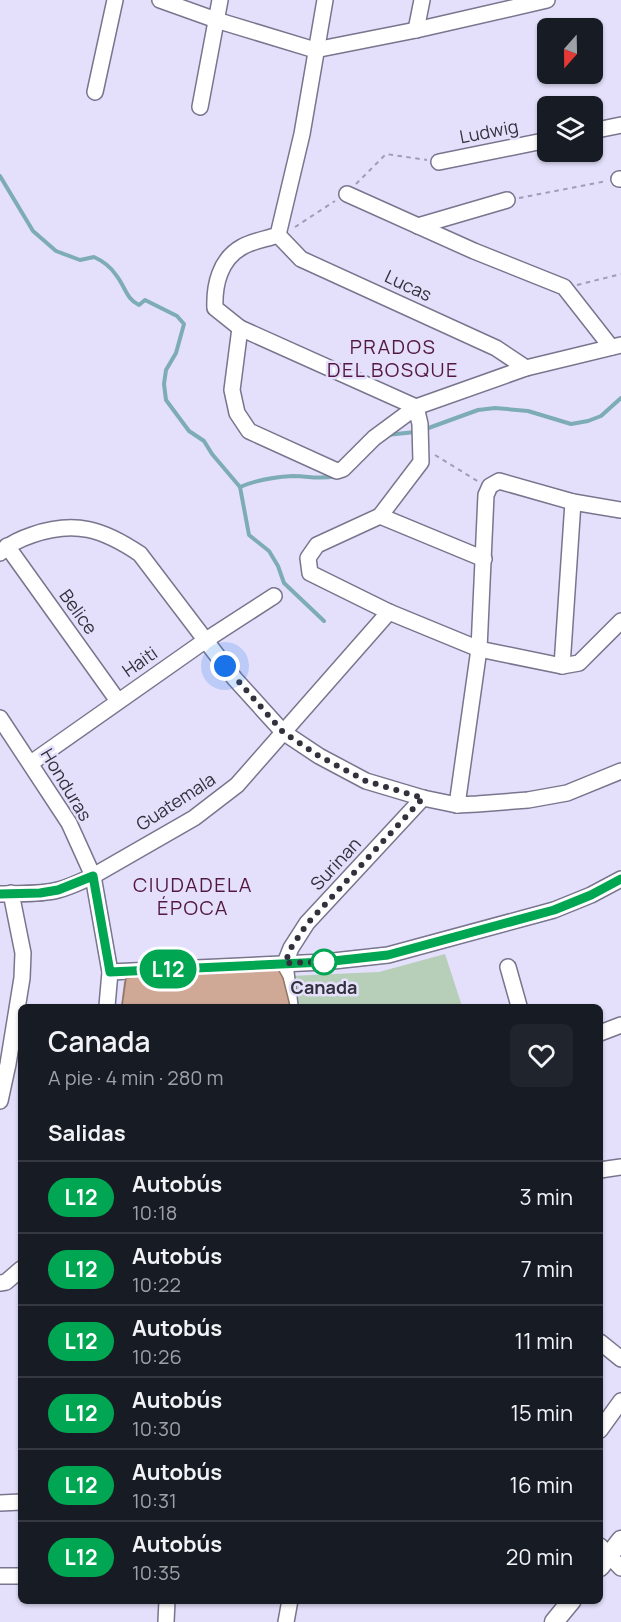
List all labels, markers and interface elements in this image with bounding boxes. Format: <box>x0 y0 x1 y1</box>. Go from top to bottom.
north arrow <box>537 18 603 84</box>
map controls <box>537 18 603 162</box>
button: layers <box>537 96 603 162</box>
street label: Ludwig <box>457 114 520 148</box>
street label: Lucas <box>381 264 436 306</box>
district label: PRADOS DEL BOSQUE <box>327 333 459 383</box>
street label: Belice <box>54 584 103 639</box>
street label: Haiti <box>117 640 162 682</box>
your location <box>210 651 240 681</box>
street label: Honduras <box>36 744 98 825</box>
street label: Guatemala <box>131 767 220 836</box>
street label: Surinan <box>305 832 366 895</box>
district label: CIUDADELA ÉPOCA <box>133 871 253 921</box>
marker: Canada <box>311 949 337 975</box>
line badge: L12 <box>134 950 202 988</box>
text: L12 <box>152 955 184 983</box>
place label: Canada <box>291 975 357 999</box>
text: Canada <box>48 1022 151 1060</box>
button: heart <box>510 1024 573 1087</box>
text: A pie · 4 min · 280 m <box>48 1064 223 1091</box>
text: Salidas <box>48 1118 126 1148</box>
text: Autobús <box>132 1169 222 1199</box>
text: 3 min <box>520 1182 573 1212</box>
text: L12 <box>65 1183 97 1211</box>
text: 10:18 <box>132 1199 177 1226</box>
text: Autobús <box>132 1241 222 1271</box>
text: 7 min <box>521 1254 573 1284</box>
text: L12 <box>65 1255 97 1283</box>
text: 10:22 <box>132 1271 181 1298</box>
text: Autobús <box>132 1313 222 1343</box>
text: 11 min <box>515 1326 573 1356</box>
text: L12 <box>65 1327 97 1355</box>
text: 10:26 <box>132 1343 182 1370</box>
text: Autobús <box>132 1385 222 1415</box>
text: 15 min <box>510 1398 573 1428</box>
text: L12 <box>65 1399 97 1427</box>
text: 10:30 <box>132 1415 181 1442</box>
text: Autobús <box>132 1457 222 1487</box>
text: 16 min <box>510 1470 573 1500</box>
text: L12 <box>65 1471 97 1499</box>
text: 10:31 <box>132 1487 177 1514</box>
text: Autobús <box>132 1529 222 1559</box>
text: 20 min <box>506 1542 573 1572</box>
text: L12 <box>65 1543 97 1571</box>
text: 10:35 <box>132 1559 181 1586</box>

